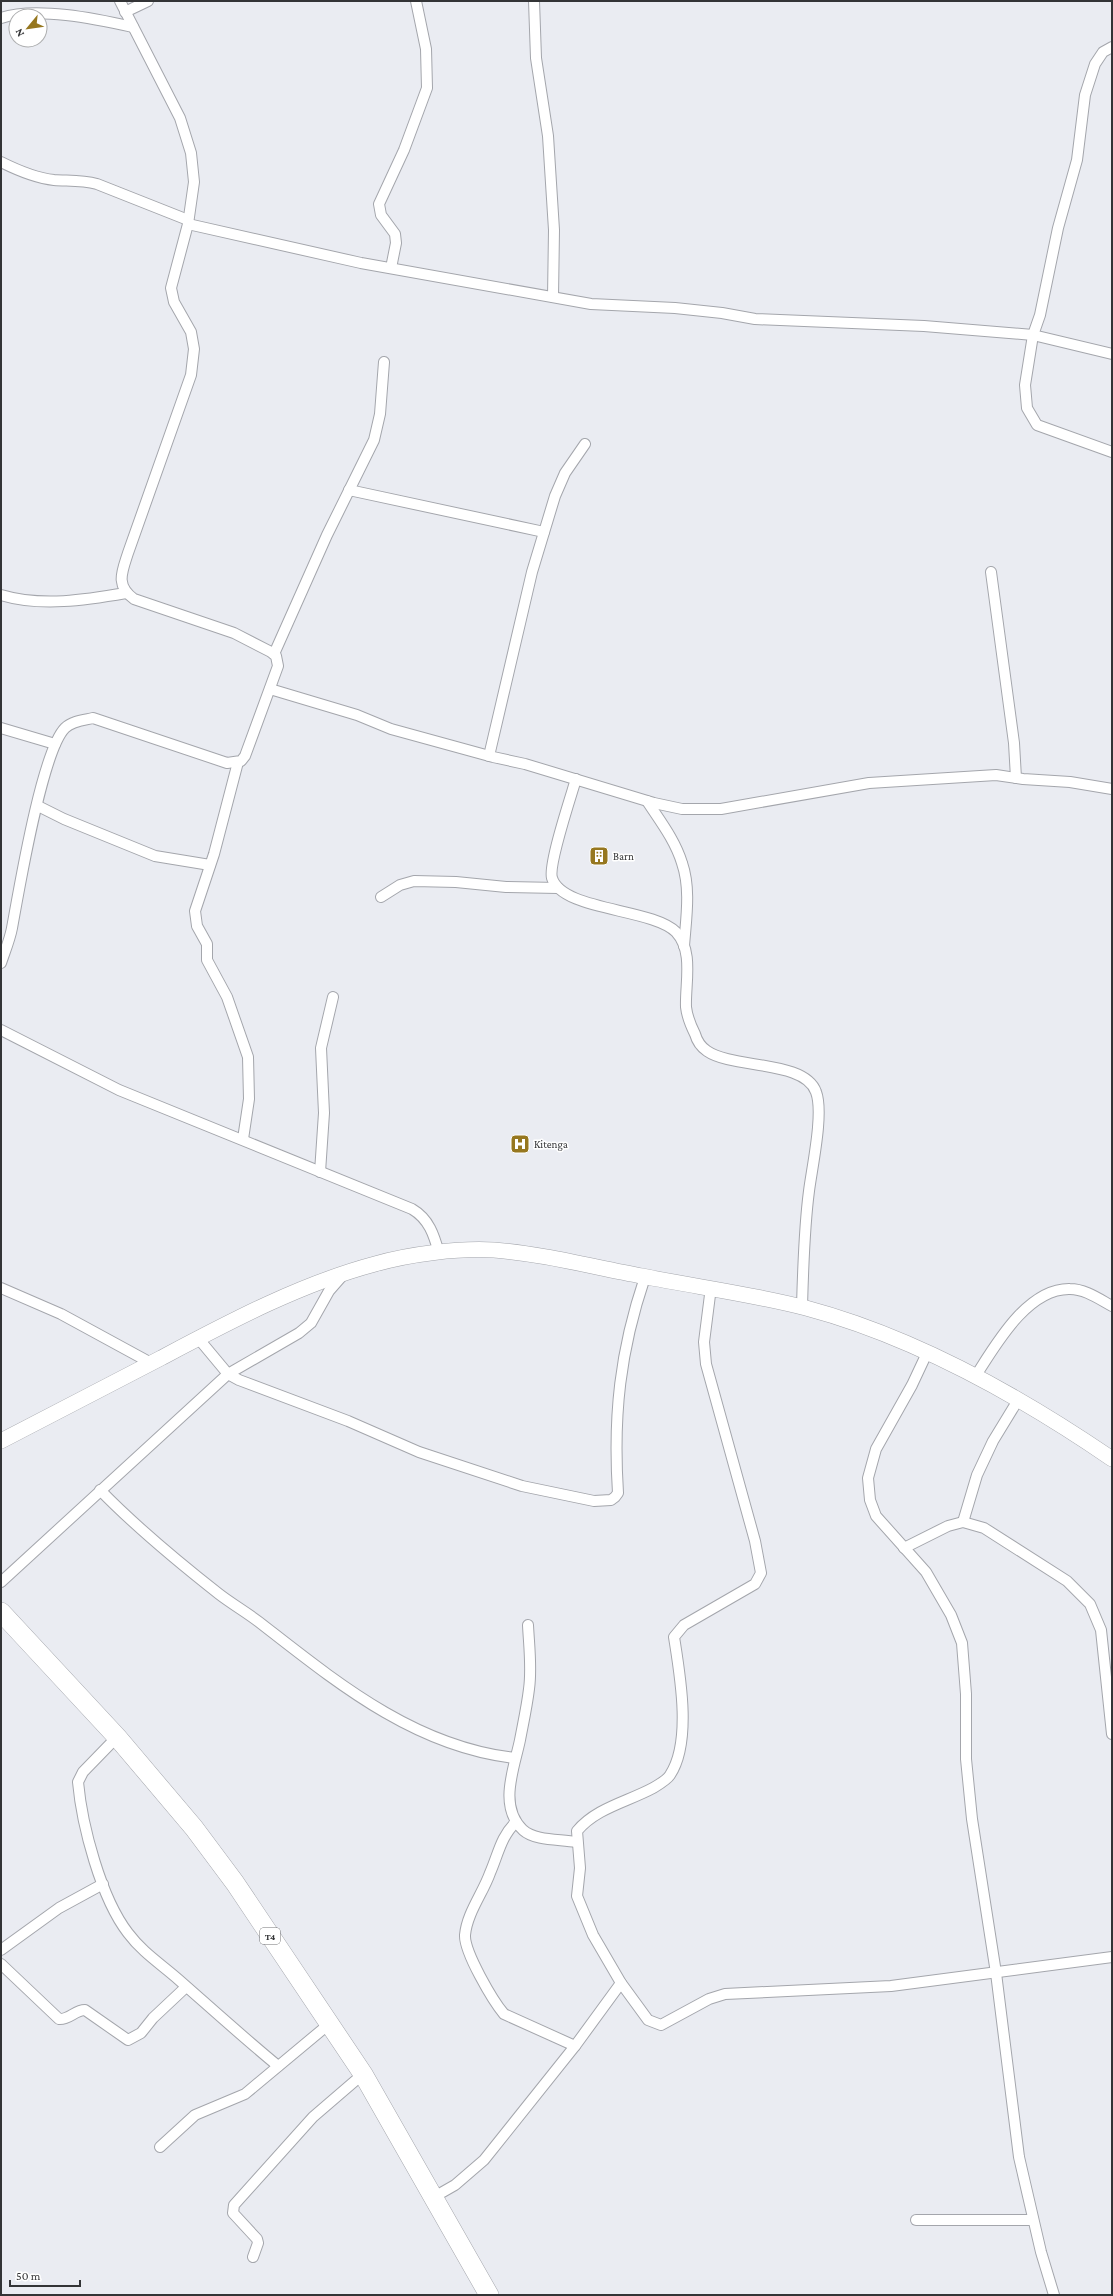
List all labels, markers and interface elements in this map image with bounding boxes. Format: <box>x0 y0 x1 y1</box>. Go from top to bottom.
north arrow <box>8 8 48 48</box>
text: N <box>12 26 26 39</box>
building icon: Barn <box>588 845 610 867</box>
place label: Barn <box>613 850 634 862</box>
hospital icon: Kitenga <box>509 1133 531 1155</box>
place label: Kitenga <box>534 1138 568 1151</box>
road number: T4 <box>260 1928 280 1944</box>
scale bar <box>10 2262 80 2288</box>
text: 50 m <box>16 2269 41 2283</box>

